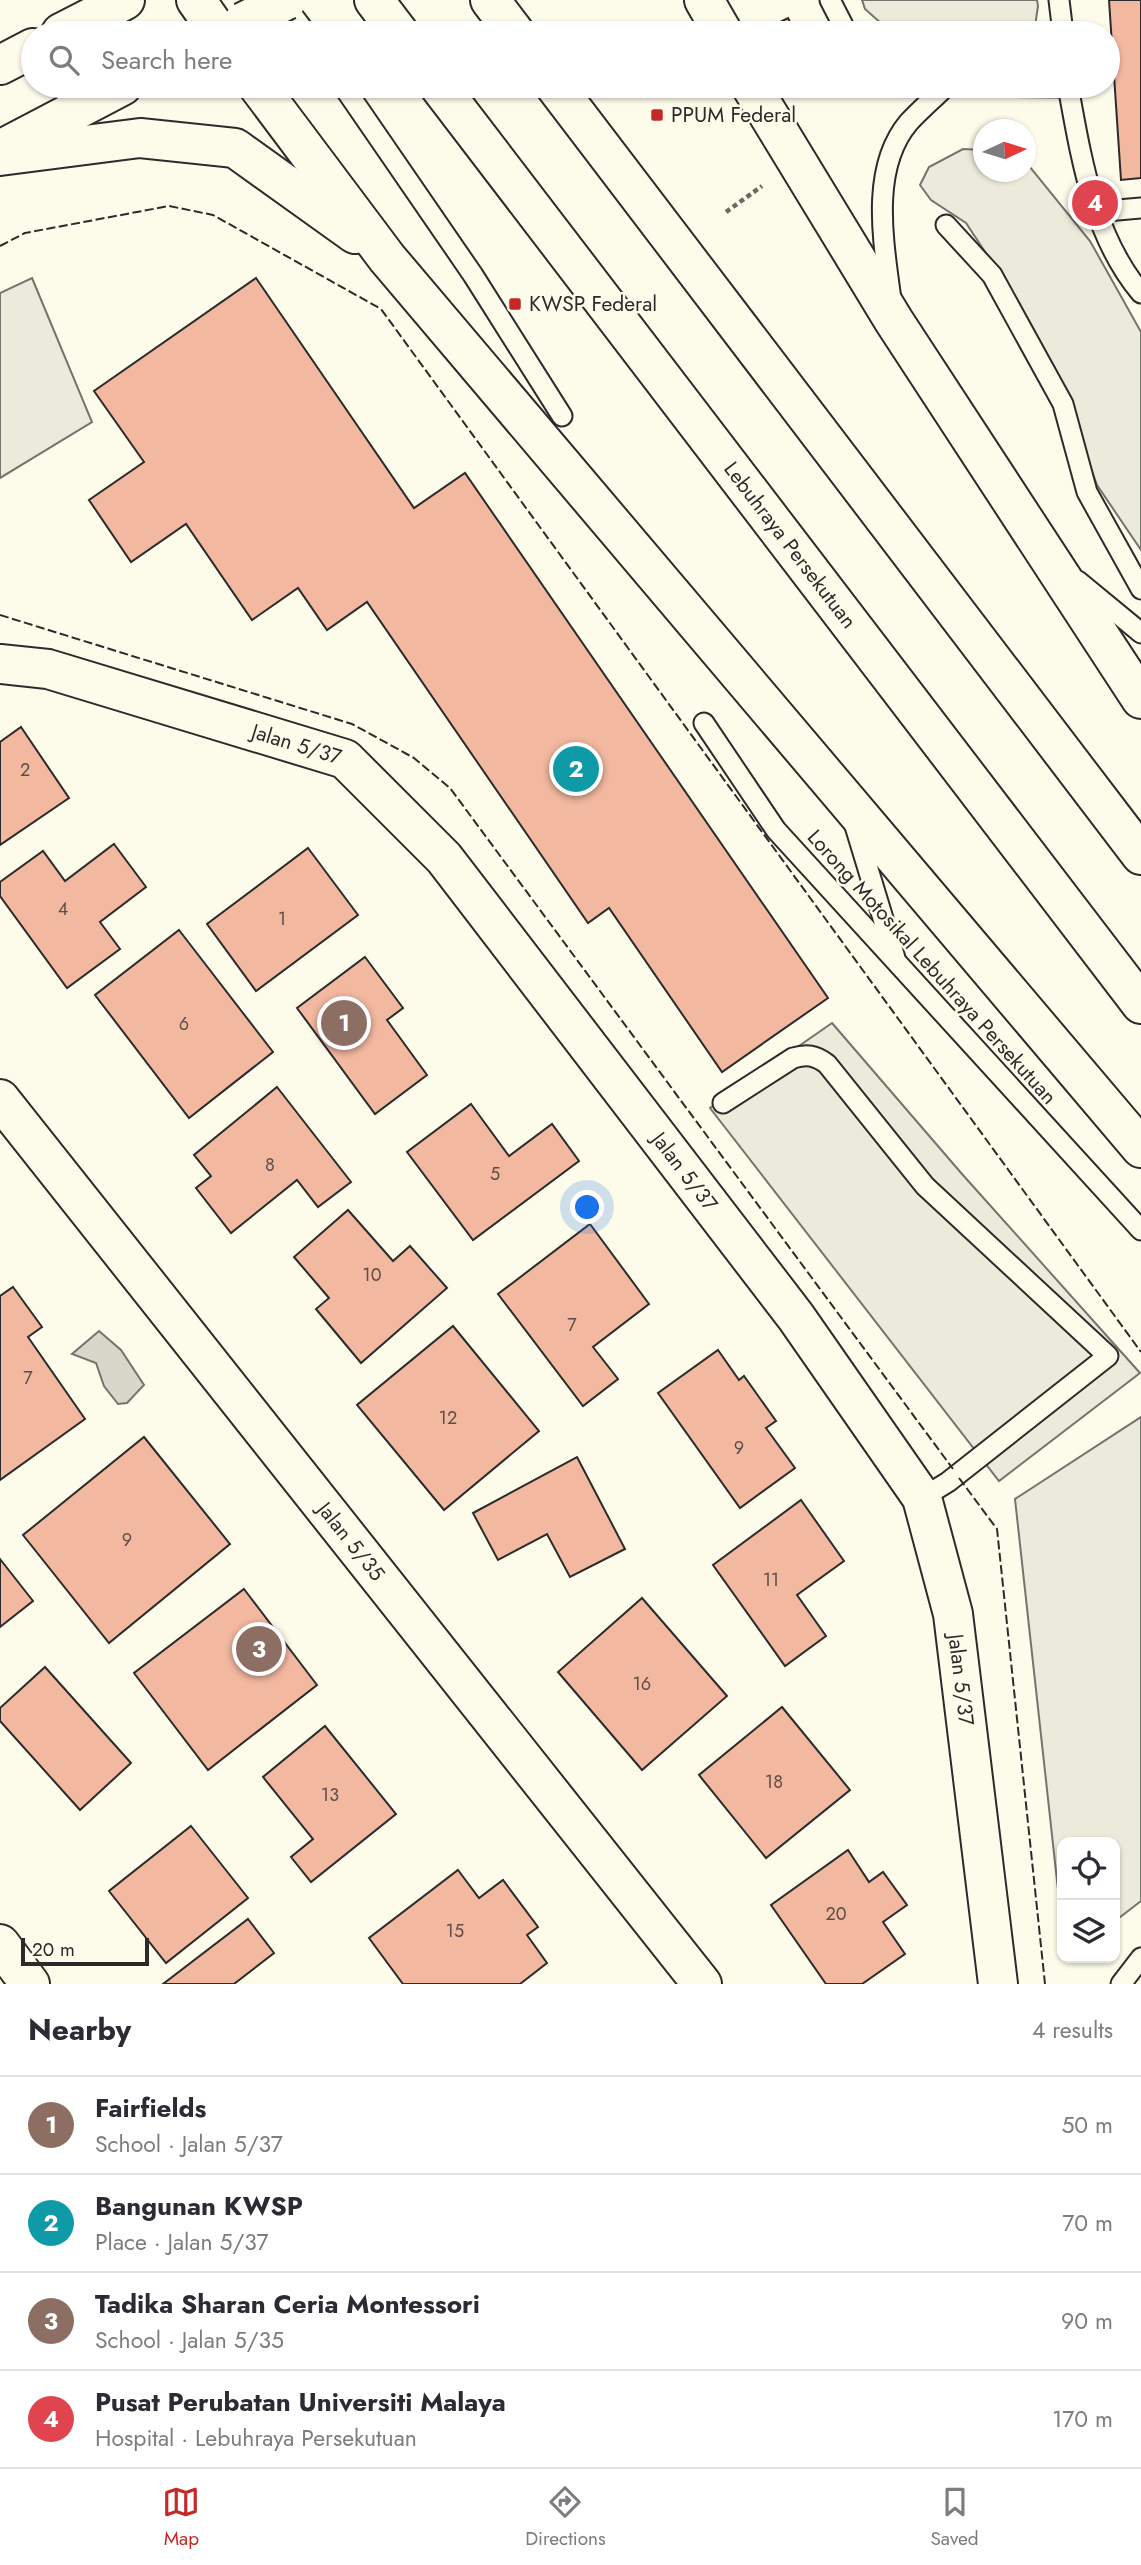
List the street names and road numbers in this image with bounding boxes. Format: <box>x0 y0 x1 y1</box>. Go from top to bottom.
street label: Lebuhraya Persekutuan <box>717 456 864 635</box>
street label: Jalan 5/37 <box>245 716 345 772</box>
street label: Lorong Motosikal Lebuhraya Persekutuan <box>800 823 1064 1111</box>
street label: Jalan 5/37 <box>643 1124 725 1218</box>
street label: Jalan 5/35 <box>308 1493 392 1588</box>
street label: Jalan 5/37 <box>940 1629 981 1728</box>

